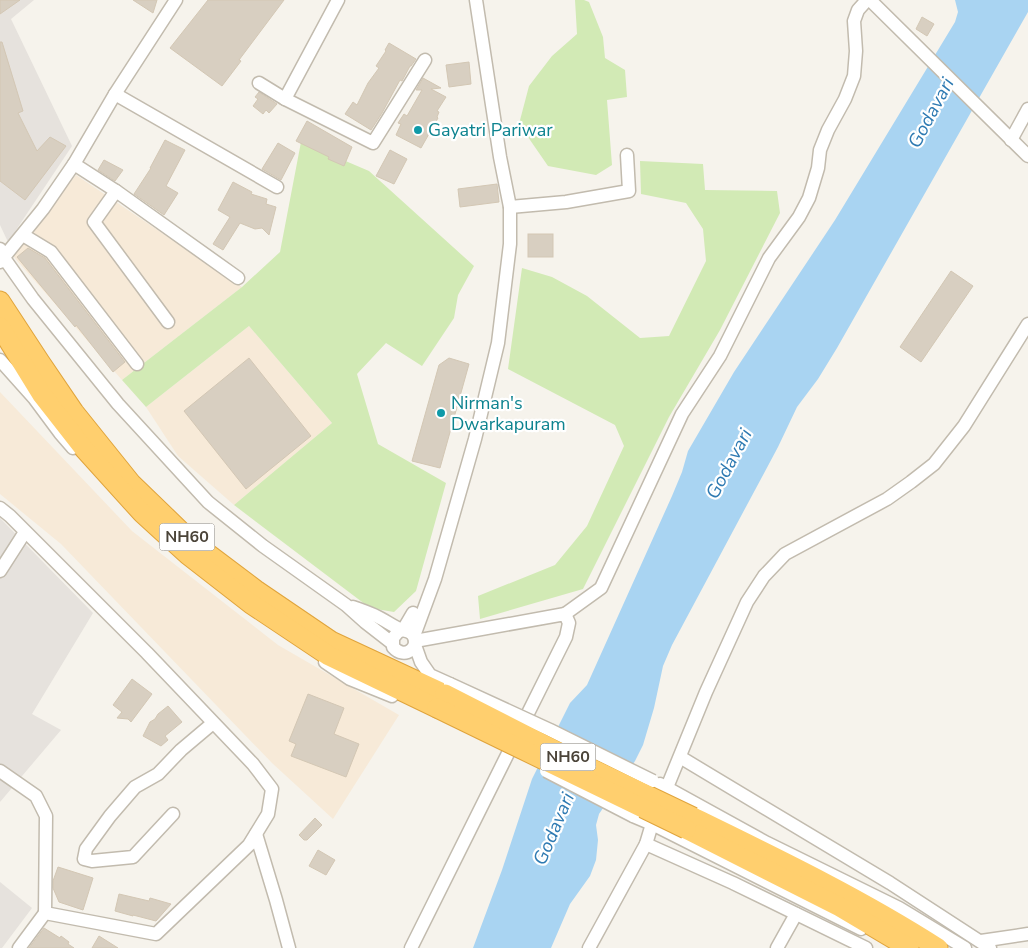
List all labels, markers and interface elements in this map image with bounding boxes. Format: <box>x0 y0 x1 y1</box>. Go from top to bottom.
water label: Godavari <box>902 73 961 153</box>
place label: Gayatri Pariwar <box>428 118 553 142</box>
marker: Gayatri Pariwar <box>412 124 424 136</box>
place label: Nirman's Dwarkapuram <box>451 391 566 436</box>
marker: Nirman's Dwarkapuram <box>435 407 447 419</box>
water label: Godavari <box>700 424 759 504</box>
road number: NH60 <box>160 524 214 550</box>
road number: NH60 <box>540 744 596 770</box>
water label: Godavari <box>527 788 581 869</box>

